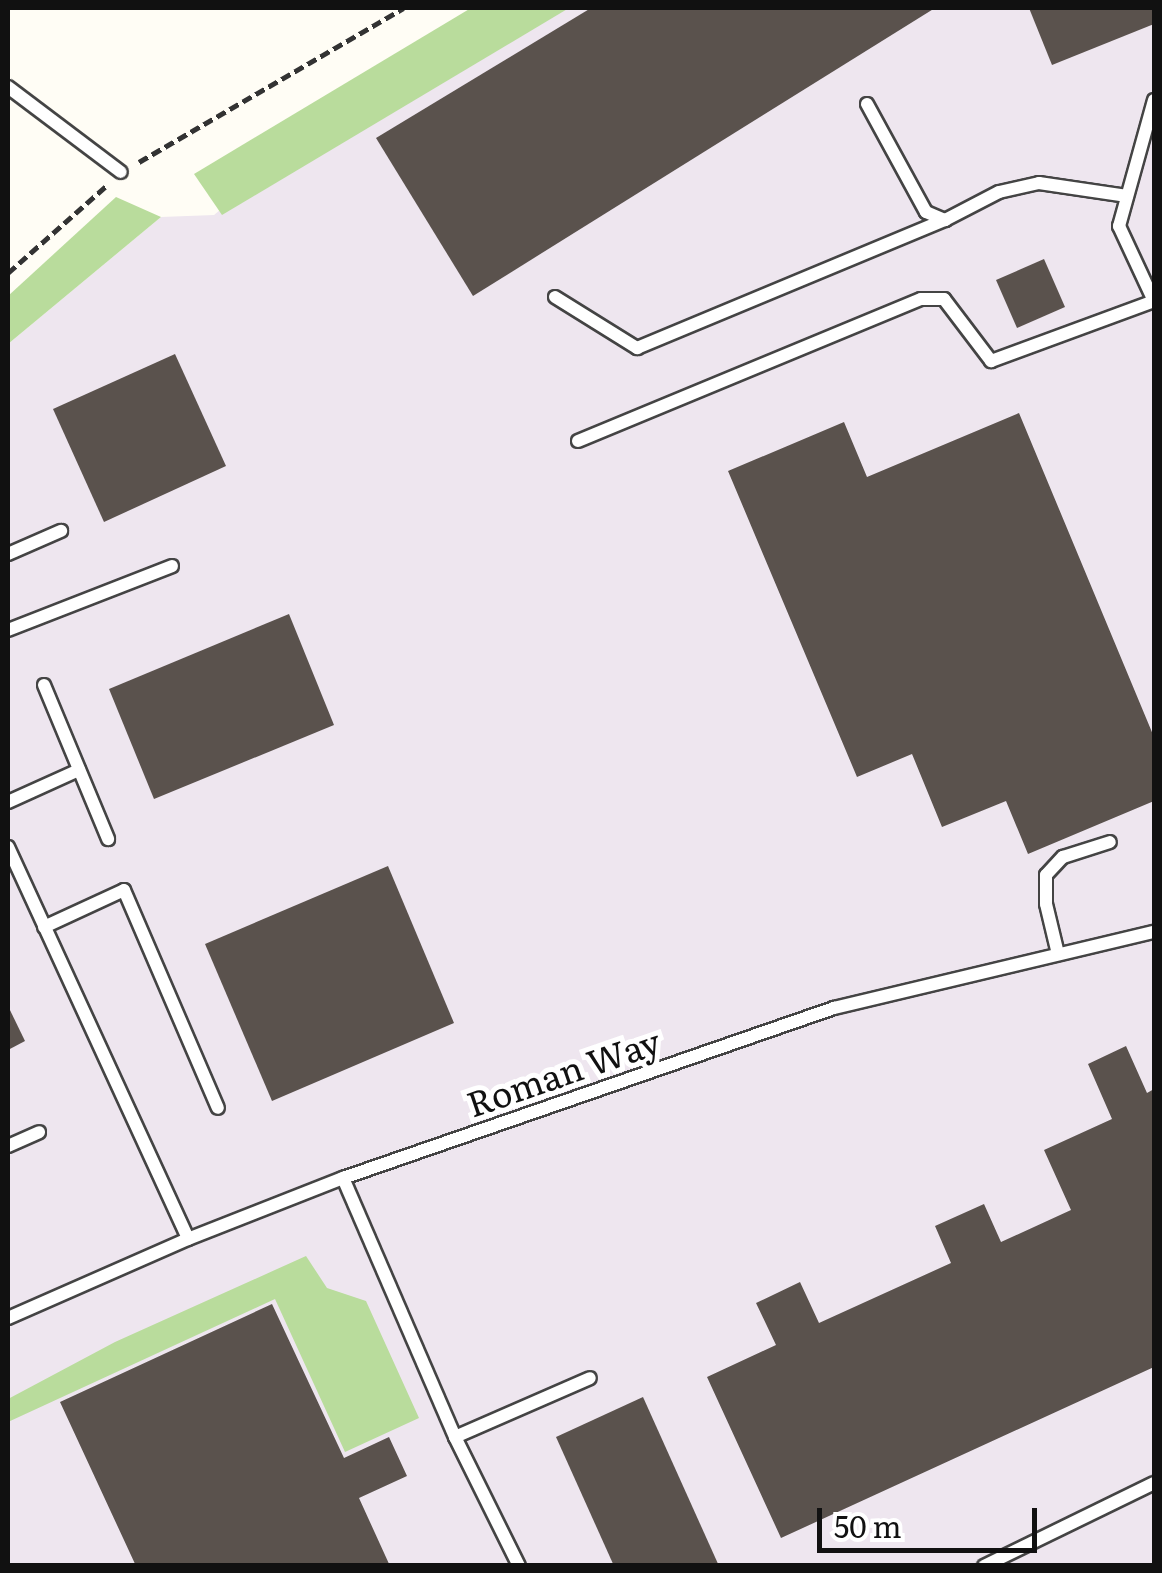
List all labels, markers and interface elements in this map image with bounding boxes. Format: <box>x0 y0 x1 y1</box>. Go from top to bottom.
street label: Roman Way <box>461 1018 665 1124</box>
scale bar <box>822 1488 1042 1550</box>
text: 50 m <box>834 1503 902 1547</box>

